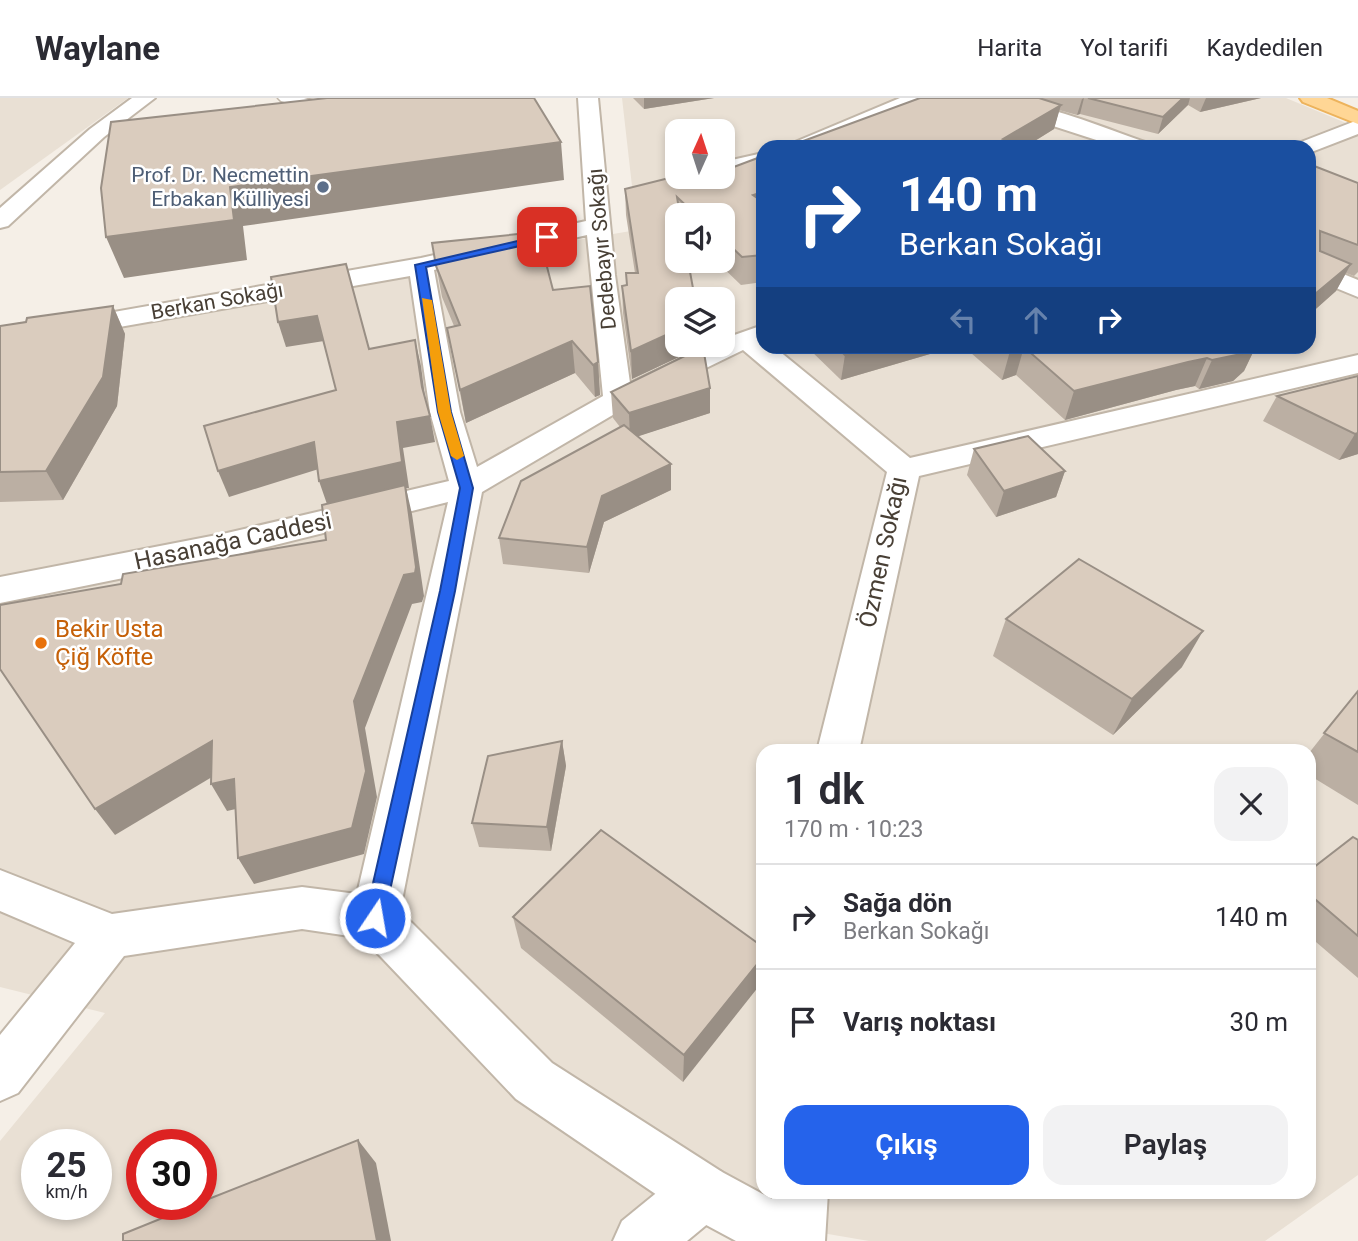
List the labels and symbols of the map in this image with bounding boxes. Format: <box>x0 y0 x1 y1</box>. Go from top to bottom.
north arrow <box>665 119 735 189</box>
place label: Prof. Dr. Necmettin Erbakan Külliyesi <box>131 163 309 211</box>
street label: Dedebayır Sokağı <box>583 167 621 331</box>
marker: Prof. Dr. Necmettin Erbakan Külliyesi <box>315 179 331 195</box>
pin <box>517 207 577 267</box>
street label: Berkan Sokağı <box>149 278 285 324</box>
street label: Özmen Sokağı <box>853 474 913 630</box>
street label: Hasanağa Caddesi <box>132 506 334 576</box>
place label: Bekir Usta Çiğ Köfte <box>55 615 164 671</box>
marker: Bekir Usta Çiğ Köfte <box>33 635 49 651</box>
position arrow <box>338 881 412 955</box>
speed limit sign: 30 <box>126 1129 217 1220</box>

